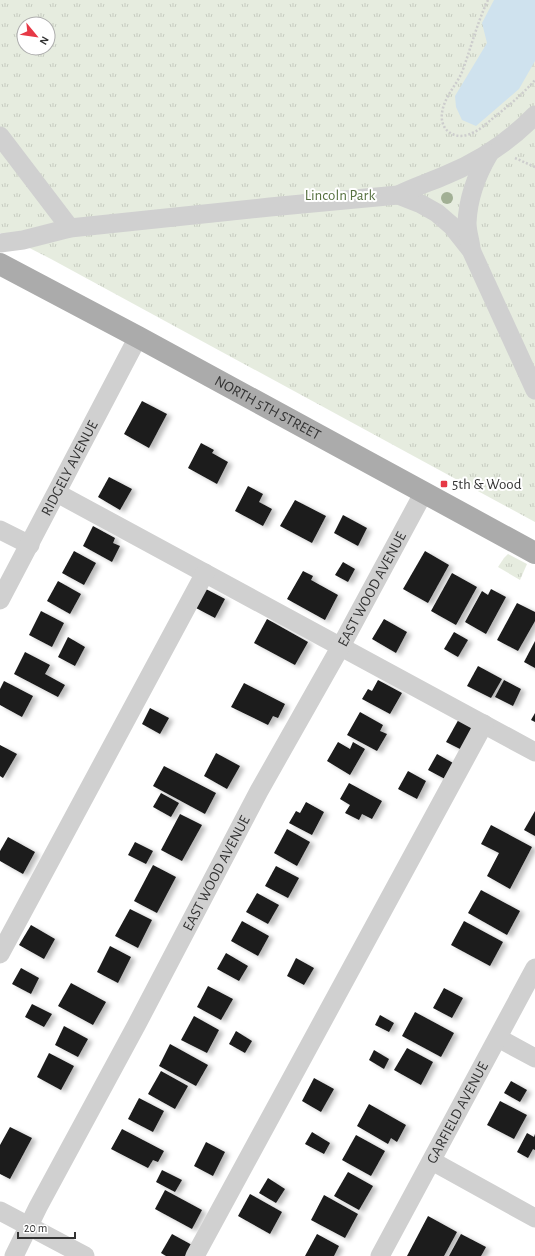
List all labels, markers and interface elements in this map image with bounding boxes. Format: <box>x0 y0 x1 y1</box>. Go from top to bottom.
north arrow <box>16 16 56 56</box>
text: N <box>38 35 51 47</box>
park label: Lincoln Park <box>305 188 375 203</box>
street label: NORTH 5TH STREET <box>212 373 324 443</box>
street label: RIDGELY AVENUE <box>38 418 100 518</box>
place label: 5th & Wood <box>452 477 522 492</box>
marker: 5th & Wood <box>439 479 449 489</box>
street label: EAST WOOD AVENUE <box>335 529 409 649</box>
street label: EAST WOOD AVENUE <box>180 813 252 933</box>
street label: GARFIELD AVENUE <box>424 1059 491 1166</box>
scale bar <box>18 1214 75 1240</box>
text: 20 m <box>24 1222 47 1234</box>

